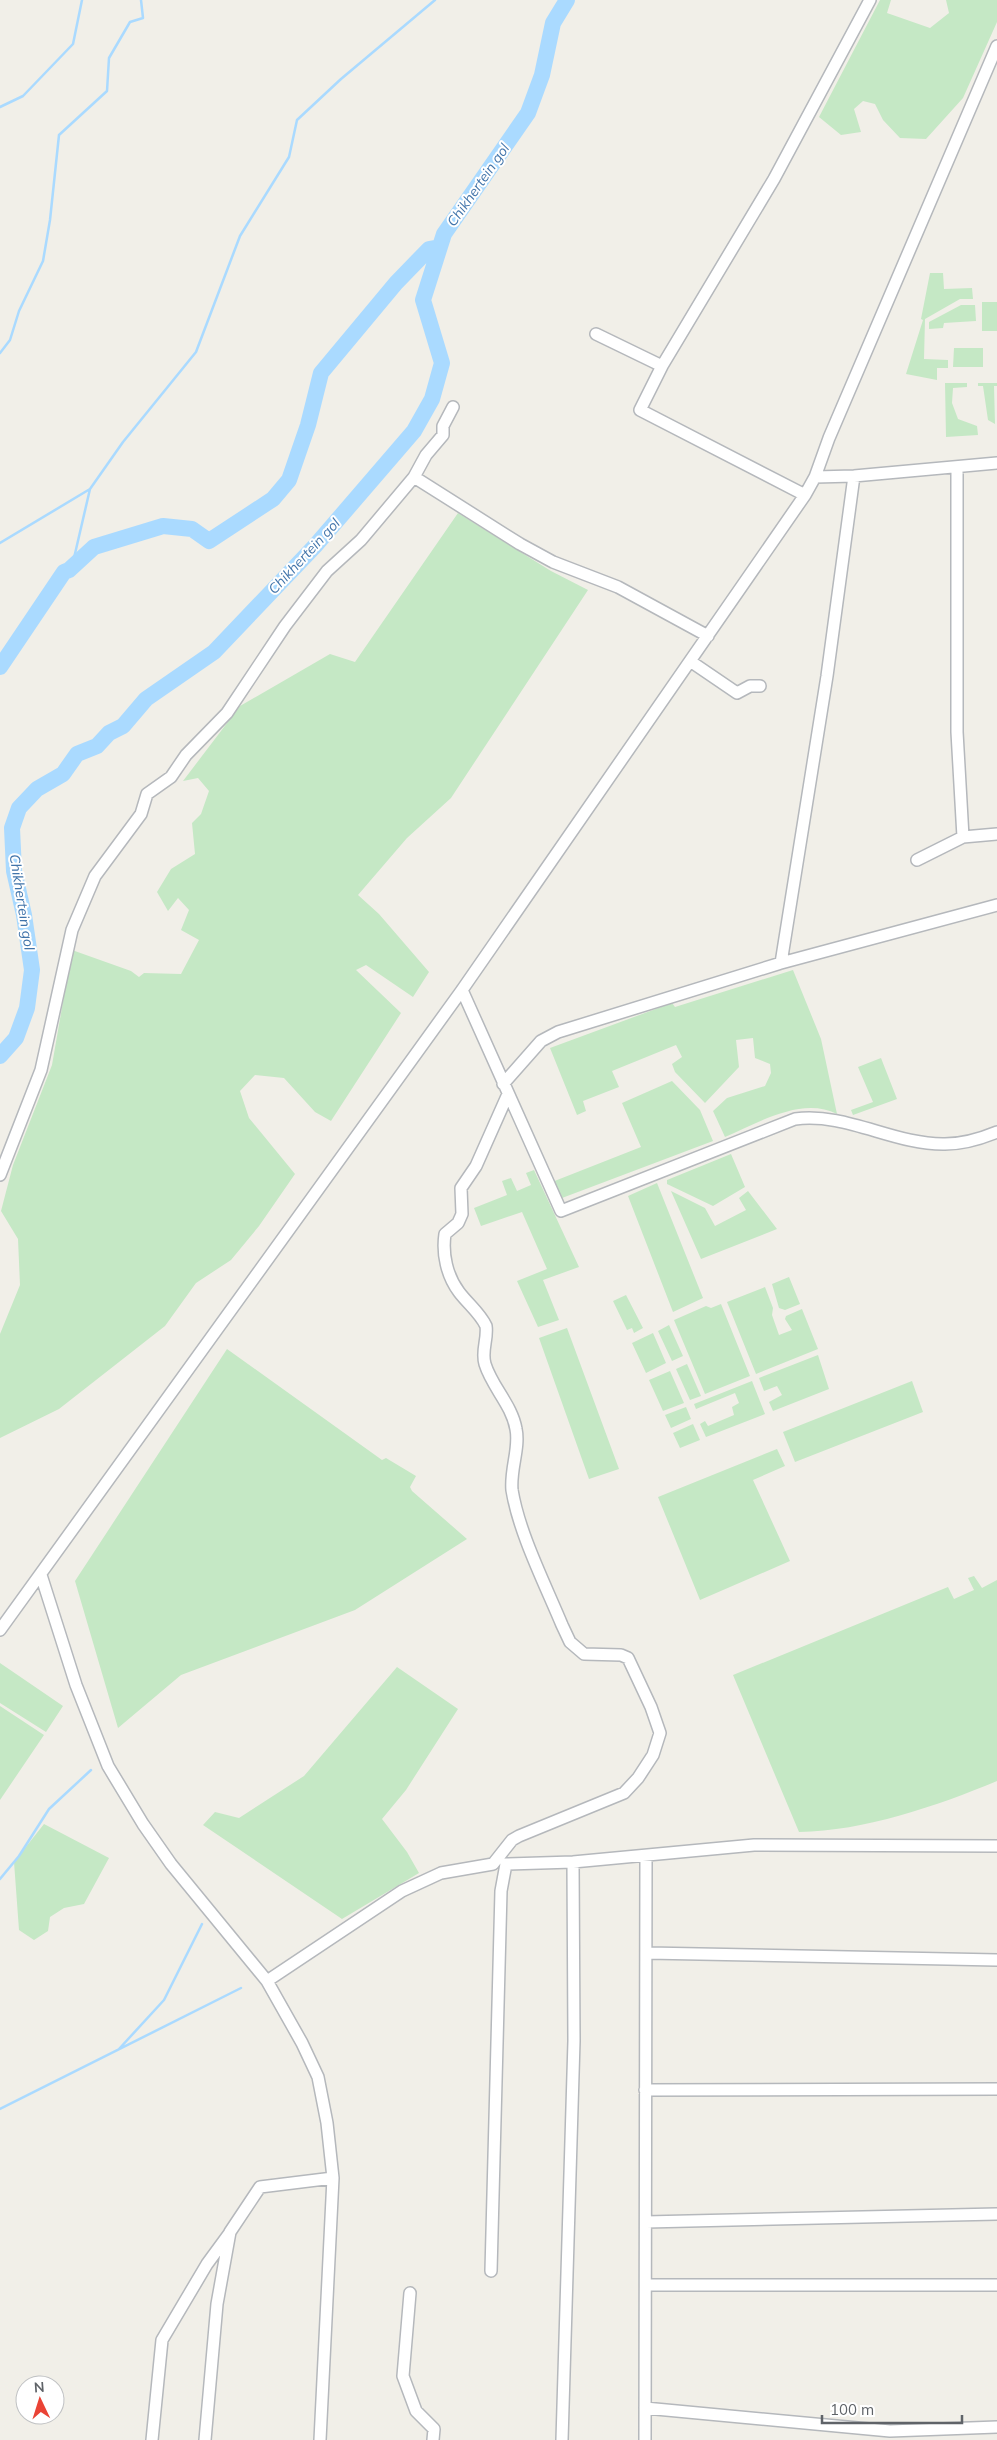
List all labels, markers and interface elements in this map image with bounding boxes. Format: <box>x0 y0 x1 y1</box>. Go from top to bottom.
water label: Chikhertein gol <box>443 140 514 230</box>
water label: Chikhertein gol <box>264 514 344 598</box>
water label: Chikhertein gol <box>6 853 39 952</box>
north arrow <box>15 2375 65 2425</box>
text: N <box>33 2378 45 2396</box>
scale bar <box>822 2392 962 2424</box>
text: 100 m <box>830 2400 874 2419</box>

